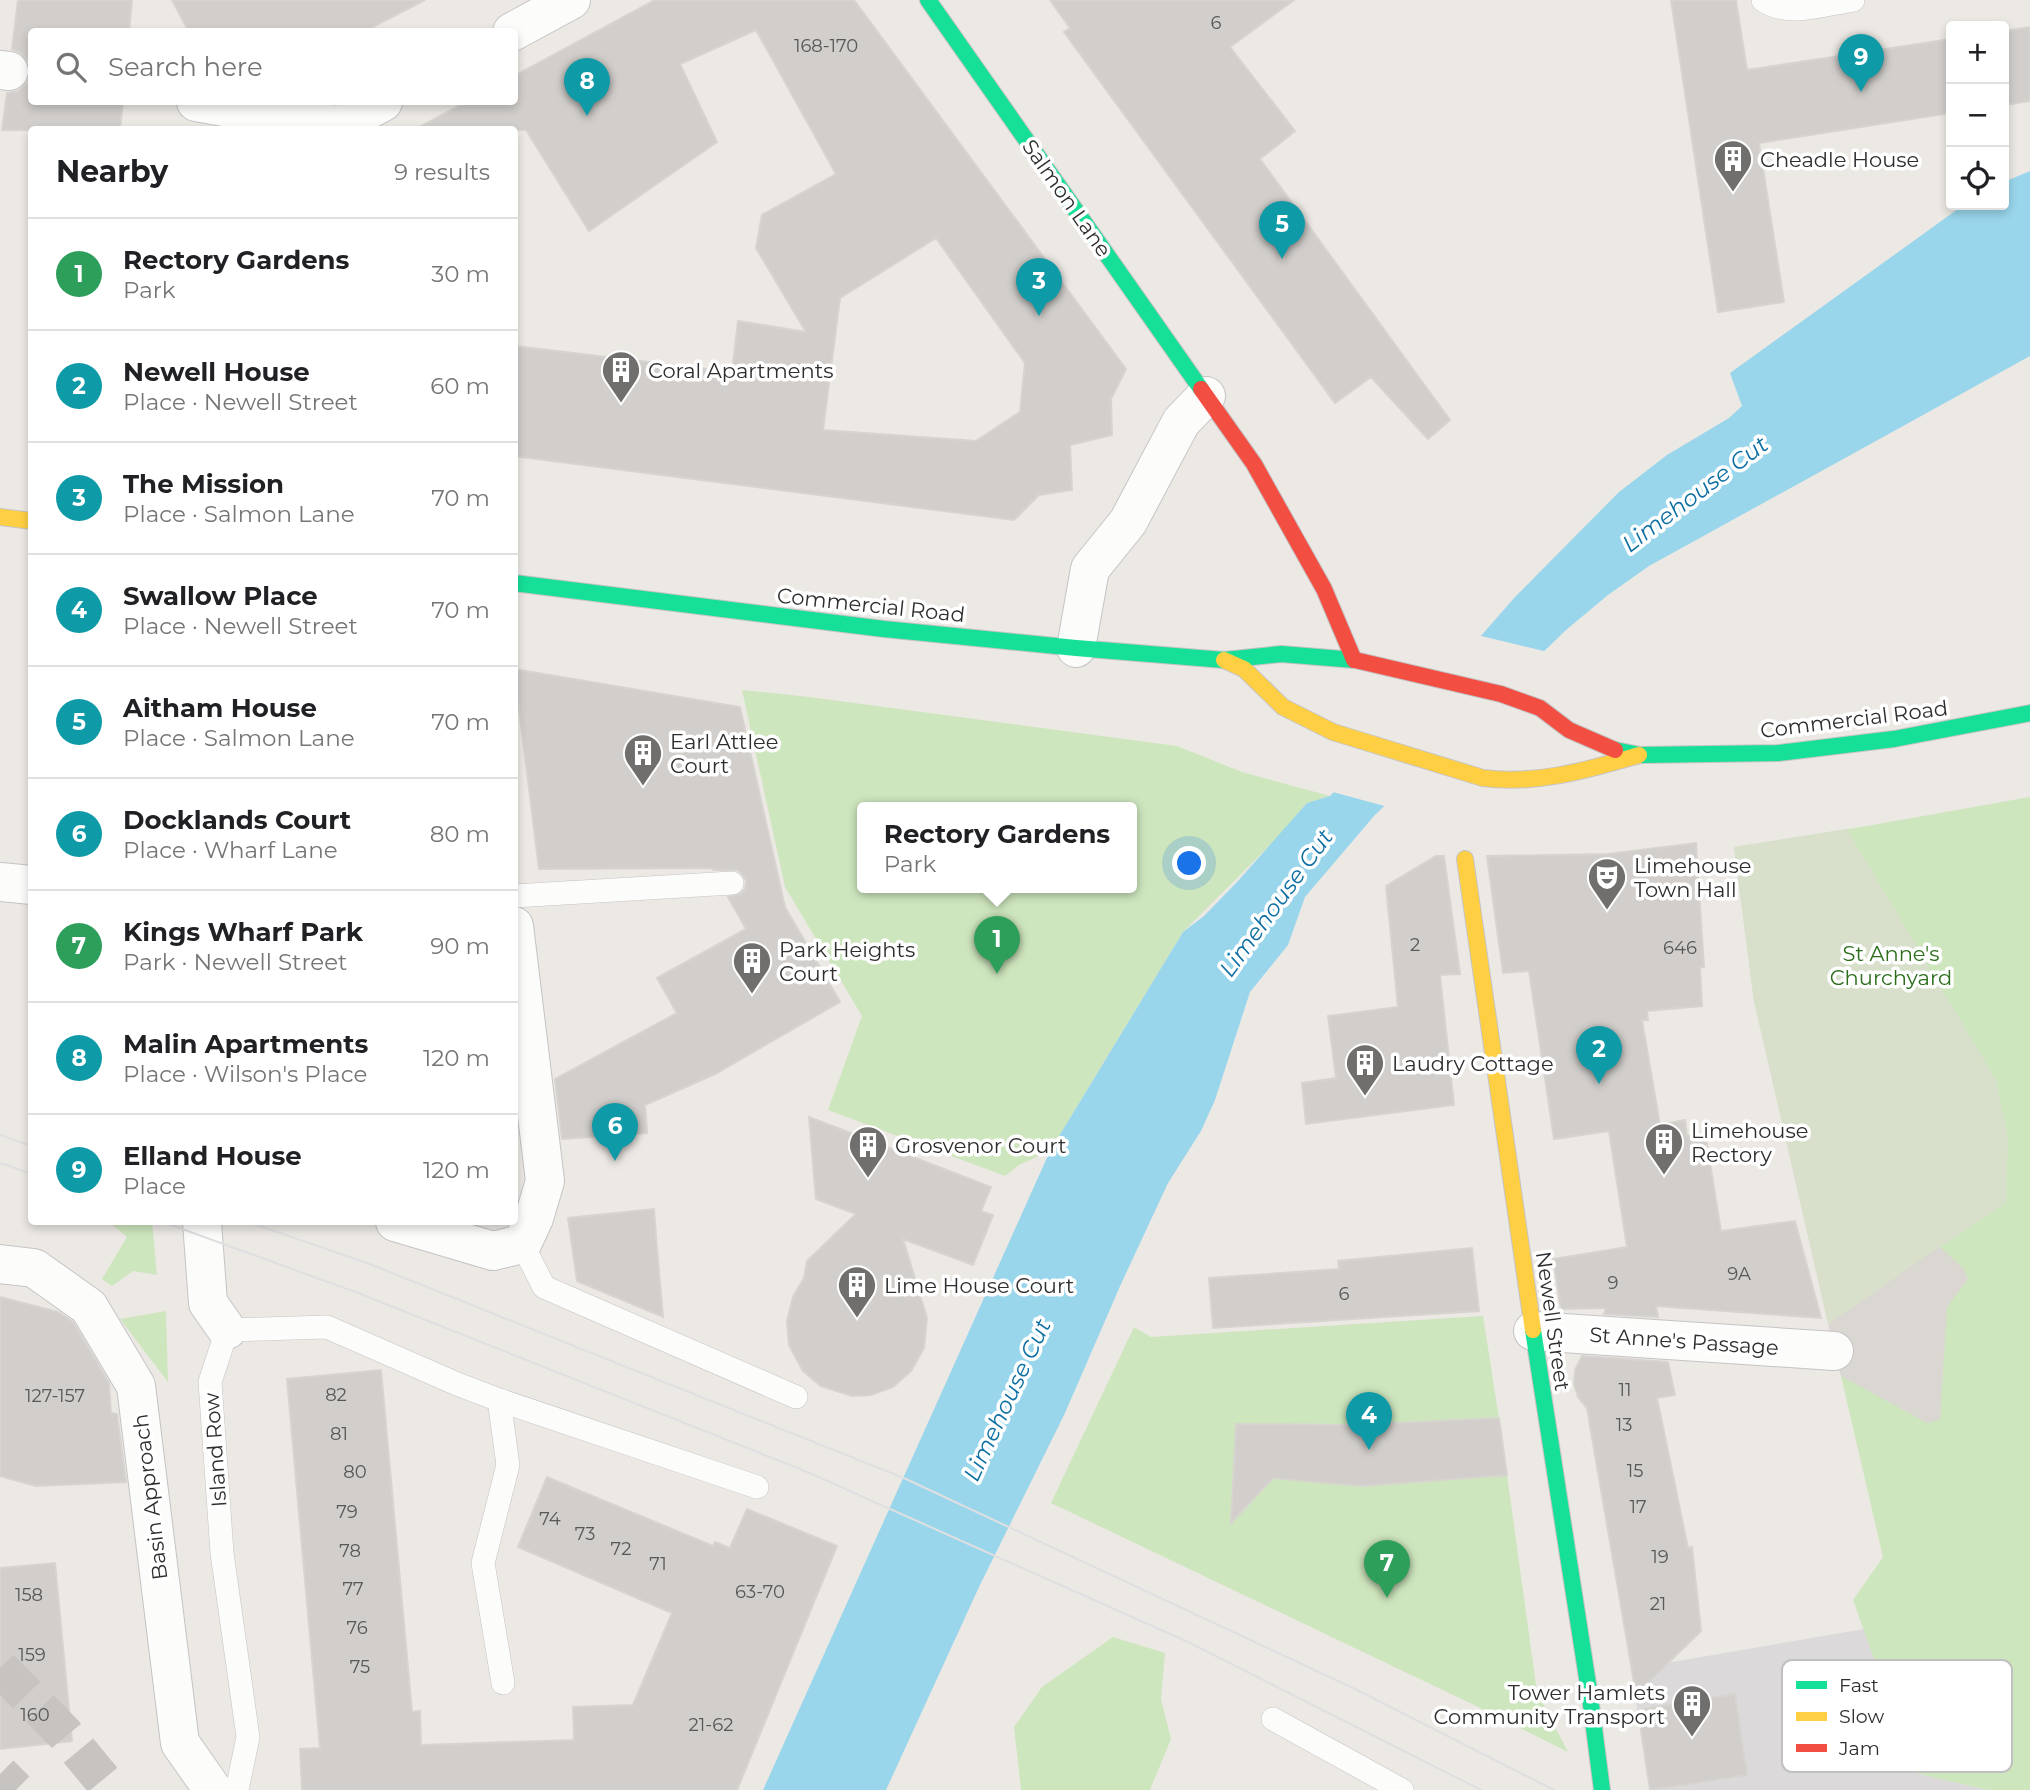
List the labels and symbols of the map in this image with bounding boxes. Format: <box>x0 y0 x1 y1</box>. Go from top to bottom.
house number: 6 <box>1211 12 1222 34</box>
pin: 9 <box>1838 34 1884 92</box>
house number: 168-170 <box>794 35 858 57</box>
pin: 8 <box>564 58 610 116</box>
street label: Salmon Lane <box>1017 134 1117 262</box>
building icon: Cheadle House <box>1712 138 1754 193</box>
place label: Cheadle House <box>1760 147 1919 172</box>
pin: 5 <box>1259 201 1305 259</box>
pin: 3 <box>1016 258 1062 316</box>
building icon: Coral Apartments <box>600 349 642 404</box>
place label: Coral Apartments <box>648 358 834 383</box>
water label: Limehouse Cut <box>1616 430 1774 558</box>
street label: Commercial Road <box>776 583 966 627</box>
street label: Commercial Road <box>1759 695 1949 743</box>
place label: Earl Attlee Court <box>670 729 778 778</box>
building icon: Earl Attlee Court <box>622 732 664 787</box>
water label: Limehouse Cut <box>1213 823 1339 982</box>
your location <box>1172 846 1206 880</box>
place label: Limehouse Town Hall <box>1634 853 1751 902</box>
theatre icon: Limehouse Town Hall <box>1586 856 1628 911</box>
pin: 1 <box>974 916 1020 974</box>
house number: 2 <box>1410 934 1420 956</box>
place label: Park Heights Court <box>779 937 915 986</box>
house number: 646 <box>1663 937 1697 959</box>
building icon: Park Heights Court <box>731 940 773 995</box>
park label: St Anne's Churchyard <box>1830 941 1952 990</box>
pin: 2 <box>1576 1026 1622 1084</box>
building icon: Laudry Cottage <box>1344 1042 1386 1097</box>
place label: Laudry Cottage <box>1392 1051 1554 1076</box>
pin: 6 <box>592 1103 638 1161</box>
place label: Limehouse Rectory <box>1691 1118 1808 1167</box>
building icon: Limehouse Rectory <box>1643 1121 1685 1176</box>
building icon: Grosvenor Court <box>847 1124 889 1179</box>
place label: Grosvenor Court <box>895 1133 1067 1158</box>
street label: Newell Street <box>1531 1250 1575 1392</box>
house number: 9A <box>1727 1263 1751 1285</box>
building icon: Lime House Court <box>836 1264 878 1319</box>
house number: 9 <box>1608 1272 1619 1294</box>
place label: Lime House Court <box>884 1273 1074 1298</box>
house number: 6 <box>1339 1283 1350 1305</box>
water label: Limehouse Cut <box>957 1314 1057 1485</box>
street label: St Anne's Passage <box>1589 1322 1779 1360</box>
house number: 11 <box>1619 1379 1632 1401</box>
house number: 82 <box>325 1384 347 1406</box>
house number: 127-157 <box>25 1385 85 1407</box>
street label: Island Row <box>198 1391 231 1508</box>
pin: 4 <box>1346 1392 1392 1450</box>
street label: Basin Approach <box>127 1413 173 1581</box>
house number: 13 <box>1616 1414 1632 1436</box>
house number: 81 <box>330 1423 348 1445</box>
house number: 15 <box>1627 1460 1643 1482</box>
house number: 80 <box>343 1461 367 1483</box>
house number: 17 <box>1629 1496 1647 1518</box>
house number: 79 <box>336 1501 358 1523</box>
house number: 74 <box>539 1508 561 1530</box>
house number: 73 <box>575 1523 595 1545</box>
house number: 72 <box>611 1538 631 1560</box>
house number: 78 <box>339 1540 361 1562</box>
pin: 7 <box>1364 1540 1410 1598</box>
house number: 19 <box>1651 1546 1669 1568</box>
house number: 71 <box>649 1553 667 1575</box>
house number: 77 <box>342 1578 364 1600</box>
house number: 63-70 <box>735 1581 785 1603</box>
house number: 158 <box>15 1584 43 1606</box>
house number: 21 <box>1650 1593 1666 1615</box>
house number: 76 <box>346 1617 368 1639</box>
house number: 159 <box>18 1644 46 1666</box>
house number: 75 <box>350 1656 370 1678</box>
legend <box>1782 1660 2012 1772</box>
text: Fast <box>1839 1674 1879 1697</box>
place label: Tower Hamlets Community Transport <box>1434 1680 1665 1729</box>
building icon: Tower Hamlets Community Transport <box>1671 1683 1713 1738</box>
house number: 160 <box>20 1704 50 1726</box>
text: Slow <box>1839 1705 1884 1728</box>
house number: 21-62 <box>689 1714 733 1736</box>
text: Jam <box>1838 1737 1880 1760</box>

